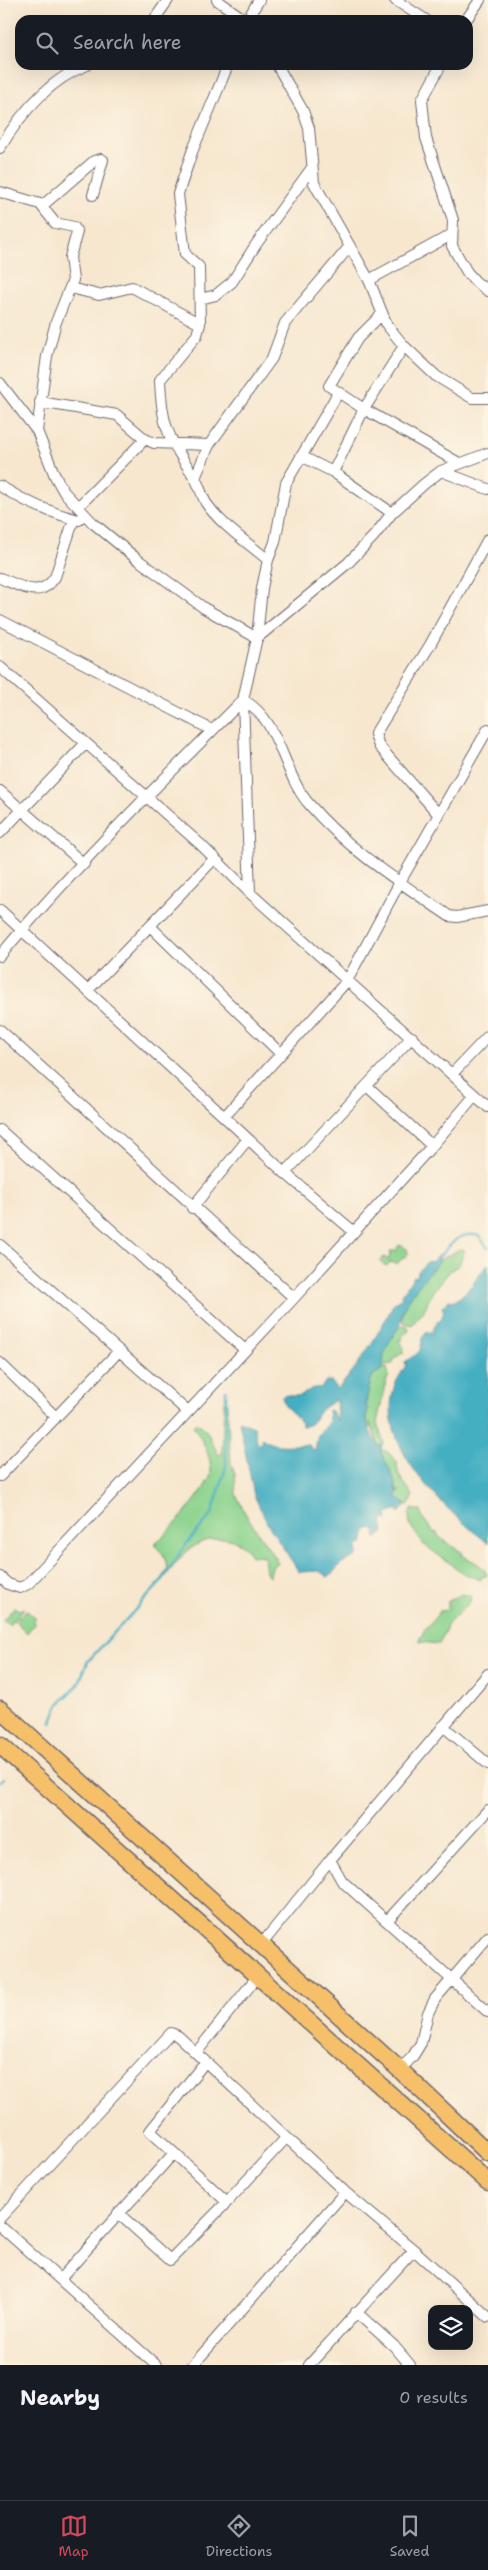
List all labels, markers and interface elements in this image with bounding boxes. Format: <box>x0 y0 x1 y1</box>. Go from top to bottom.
search box <box>15 15 473 70</box>
icon: search <box>33 29 61 57</box>
text: Search here <box>73 30 182 55</box>
map controls <box>428 2305 473 2350</box>
button: layers <box>428 2305 473 2350</box>
text: Nearby <box>20 2384 100 2412</box>
text: 0 results <box>399 2387 468 2408</box>
tab: Map <box>59 2512 89 2560</box>
tab: Directions <box>206 2512 272 2560</box>
tab: Saved <box>390 2512 429 2560</box>

